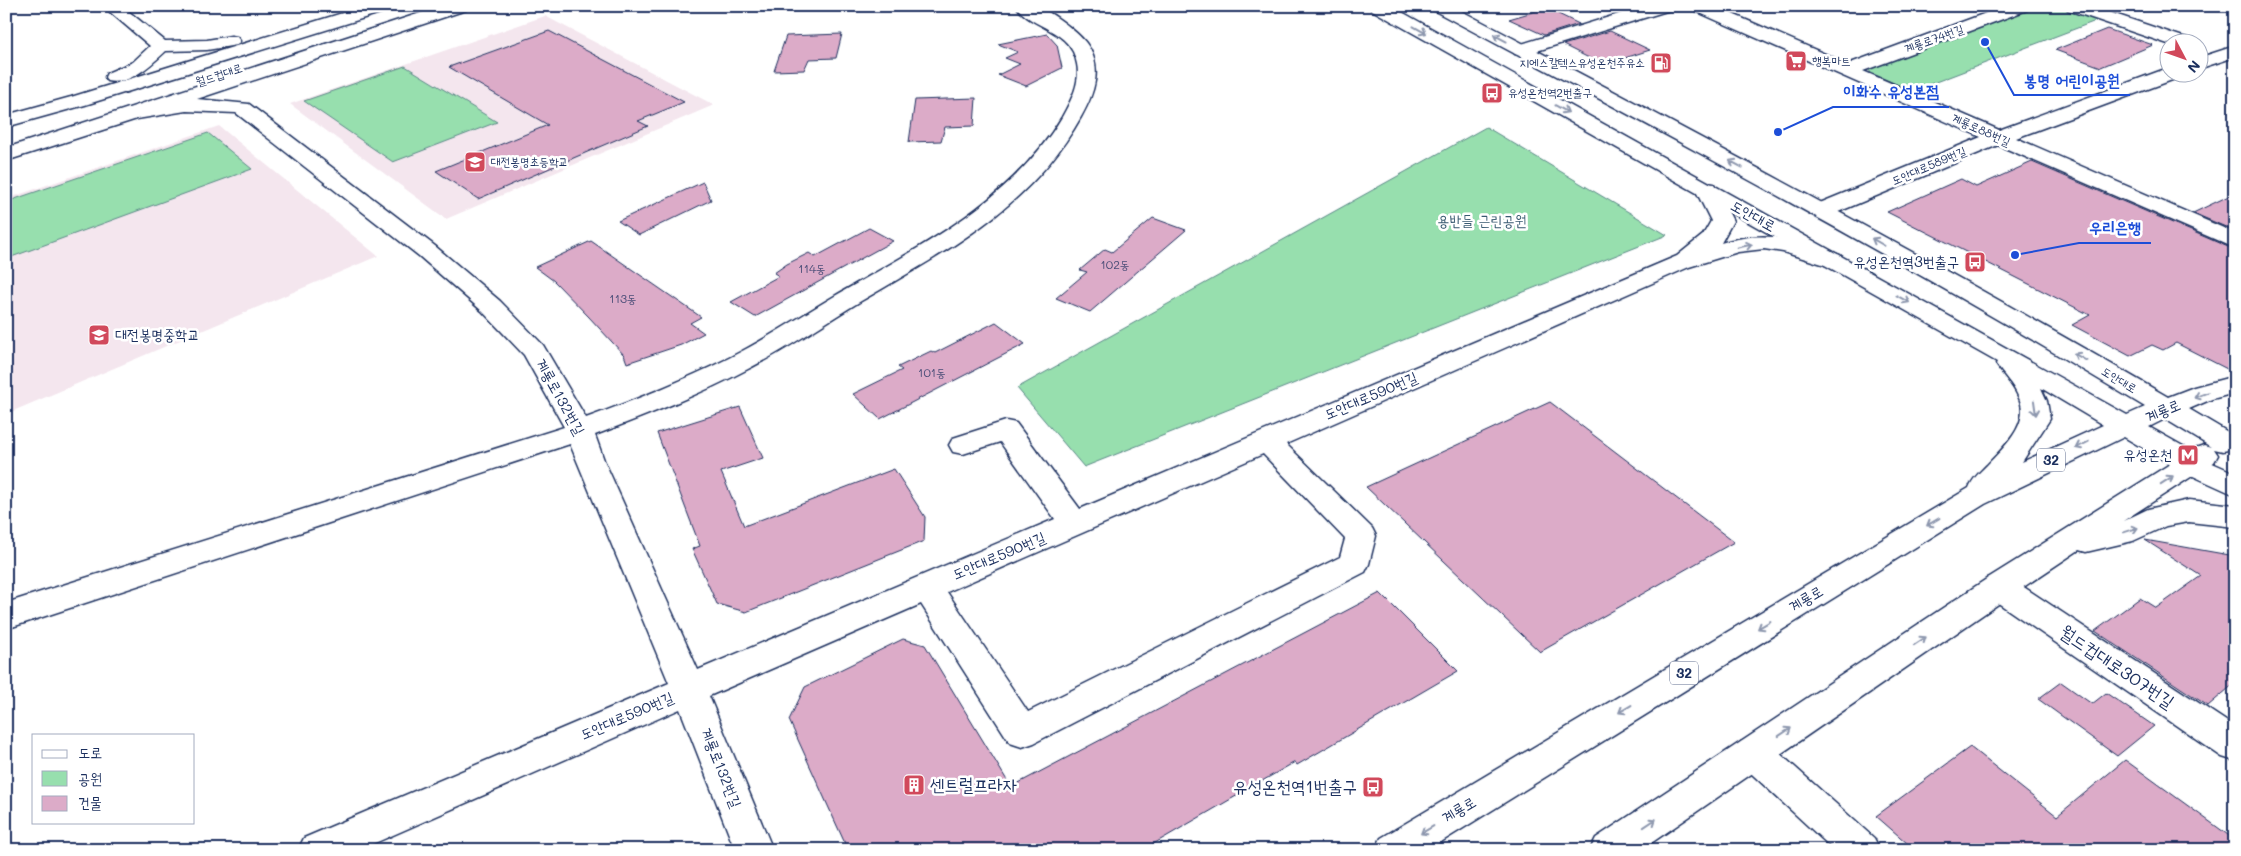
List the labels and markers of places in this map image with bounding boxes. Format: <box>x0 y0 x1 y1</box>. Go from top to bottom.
supermarket icon: 행복마트 <box>1784 49 1808 73</box>
fuel station icon: 지에스칼텍스유성온천주유소 <box>1649 51 1673 75</box>
place label: 행복마트 <box>1812 52 1851 68</box>
place label: 지에스칼텍스유성온천주유소 <box>1519 54 1645 70</box>
callout: 봉명 어린이공원 <box>2014 64 2130 95</box>
callout: 이화수 유성본점 <box>1833 76 1949 107</box>
bus stop icon: 유성온천역2번출구 <box>1480 81 1504 105</box>
place label: 유성온천역2번출구 <box>1508 84 1592 100</box>
school or university icon: 대전봉명초등학교 <box>463 150 487 174</box>
place label: 대전봉명초등학교 <box>491 153 568 169</box>
callout: 우리은행 <box>2079 212 2151 243</box>
bus stop icon: 유성온천역3번출구 <box>1963 250 1987 274</box>
place label: 유성온천역3번출구 <box>1854 251 1959 271</box>
school or university icon: 대전봉명중학교 <box>87 323 111 347</box>
place label: 대전봉명중학교 <box>115 324 200 344</box>
metro station icon: 유성온천 <box>2176 443 2200 467</box>
place label: 유성온천 <box>2124 444 2172 464</box>
place label: 센트럴프라자 <box>930 772 1017 796</box>
building icon: 센트럴프라자 <box>902 773 926 797</box>
place label: 유성온천역1번출구 <box>1233 774 1357 798</box>
bus stop icon: 유성온천역1번출구 <box>1361 775 1385 799</box>

